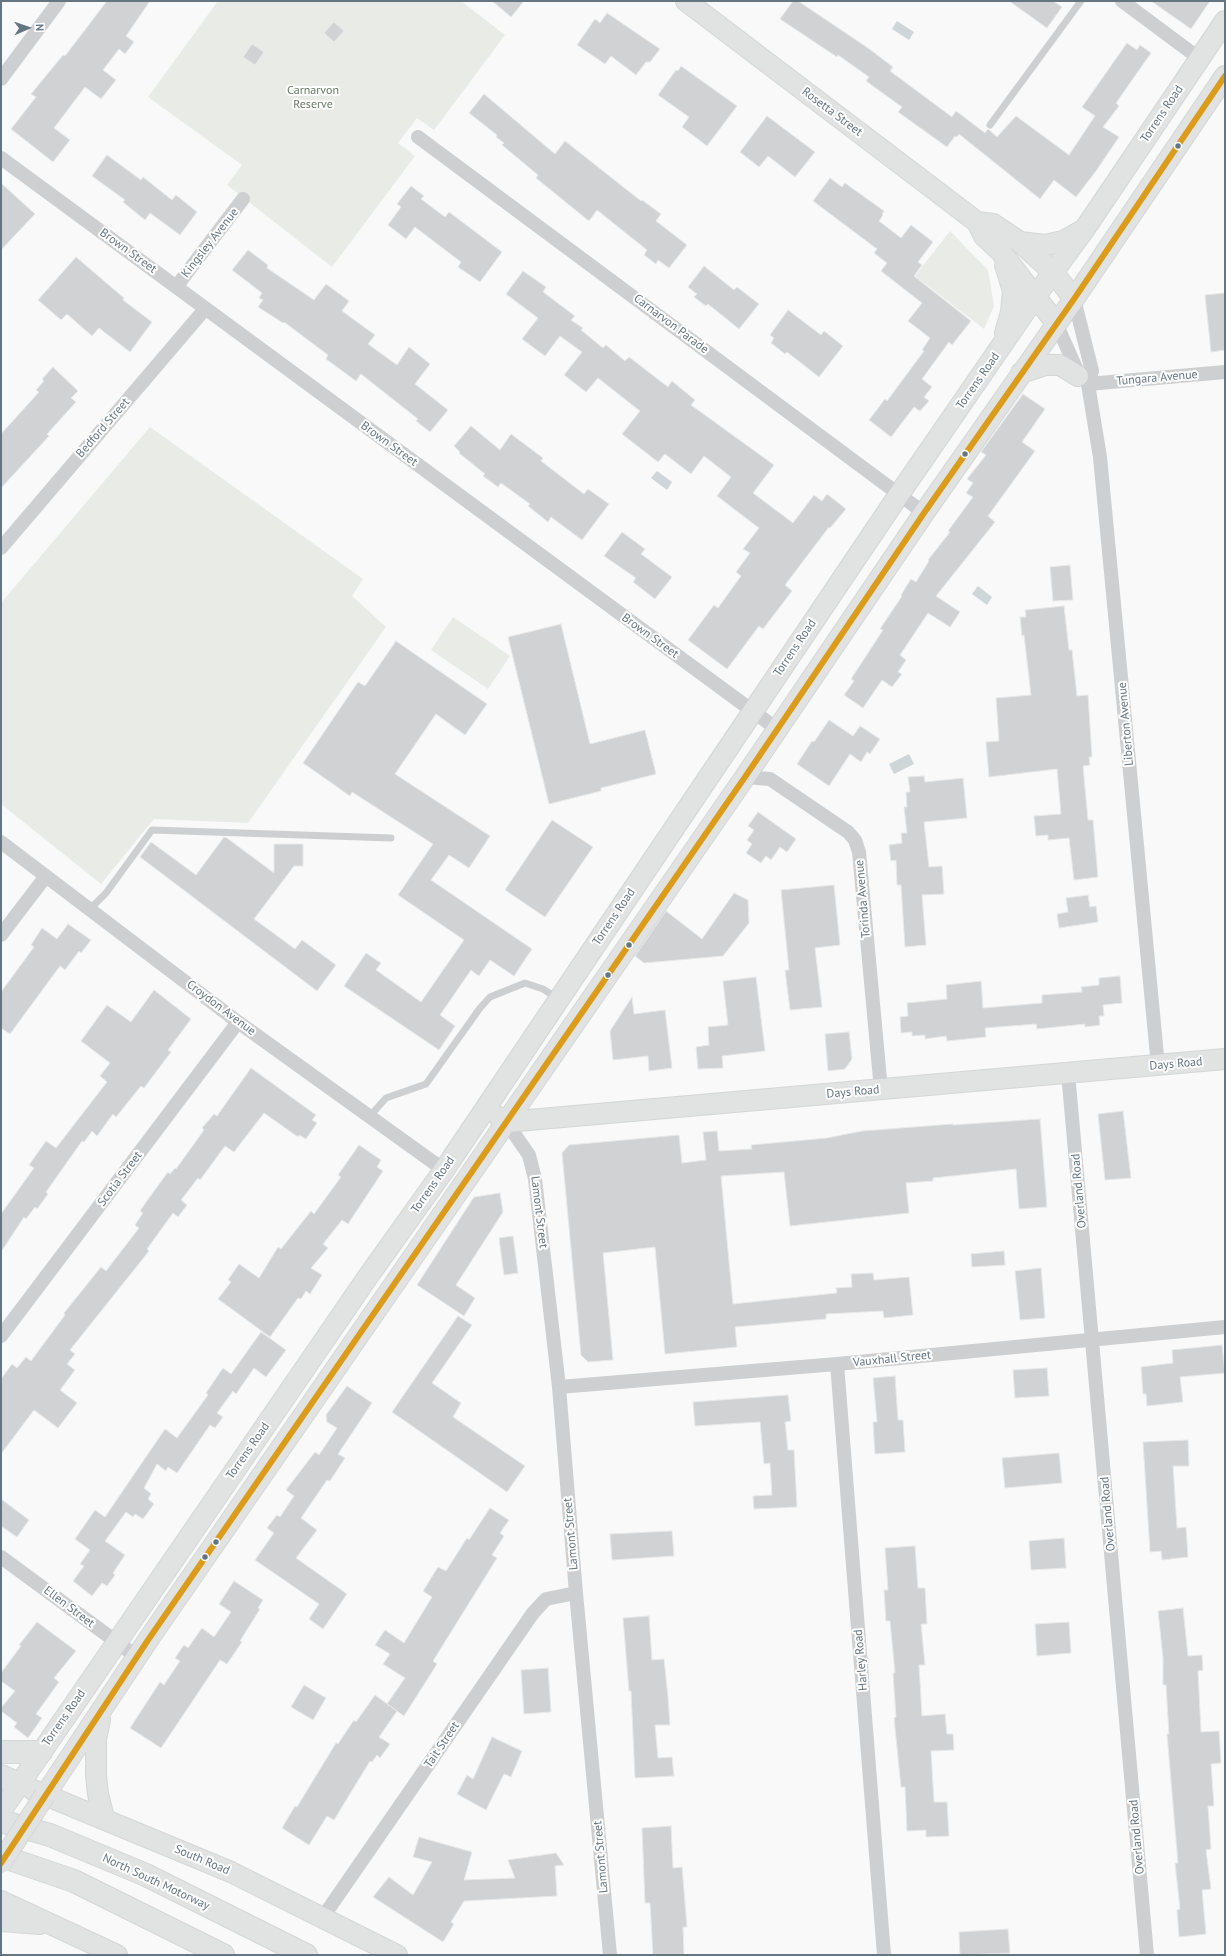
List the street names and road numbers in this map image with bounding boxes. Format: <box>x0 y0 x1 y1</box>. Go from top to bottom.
street label: Torrens Road <box>1138 83 1186 145</box>
street label: Rosetta Street <box>799 85 865 139</box>
street label: Kingsley Avenue <box>178 205 242 281</box>
street label: Brown Street <box>97 226 159 276</box>
street label: Carnarvon Parade <box>631 291 711 357</box>
street label: Torrens Road <box>953 350 1003 412</box>
street label: Tungara Avenue <box>1116 367 1198 389</box>
street label: Bedford Street <box>73 395 133 461</box>
street label: Brown Street <box>358 419 420 469</box>
street label: Brown Street <box>619 611 681 661</box>
street label: Torrens Road <box>771 617 819 679</box>
street label: Liberton Avenue <box>1115 682 1137 766</box>
street label: Torinda Avenue <box>852 859 874 939</box>
street label: Torrens Road <box>590 886 638 948</box>
street label: Croydon Avenue <box>184 977 258 1039</box>
street label: Days Road <box>1149 1055 1203 1073</box>
street label: Days Road <box>826 1083 880 1101</box>
street label: Scotia Street <box>95 1149 145 1209</box>
street label: Overland Road <box>1069 1153 1089 1229</box>
street label: Torrens Road <box>408 1154 458 1216</box>
street label: Lamont Street <box>527 1175 551 1249</box>
street label: Vauxhall Street <box>852 1348 932 1370</box>
street label: Torrens Road <box>223 1420 273 1482</box>
street label: Overland Road <box>1098 1476 1118 1552</box>
street label: Lamont Street <box>561 1497 581 1571</box>
street label: Ellen Street <box>41 1583 97 1631</box>
street label: Harley Road <box>851 1629 871 1691</box>
street label: Torrens Road <box>39 1687 89 1749</box>
street label: Tait Street <box>421 1719 463 1771</box>
street label: Overland Road <box>1127 1799 1147 1875</box>
street label: Lamont Street <box>591 1820 611 1894</box>
street label: South Road <box>172 1842 232 1878</box>
street label: North South Motorway <box>100 1851 212 1913</box>

